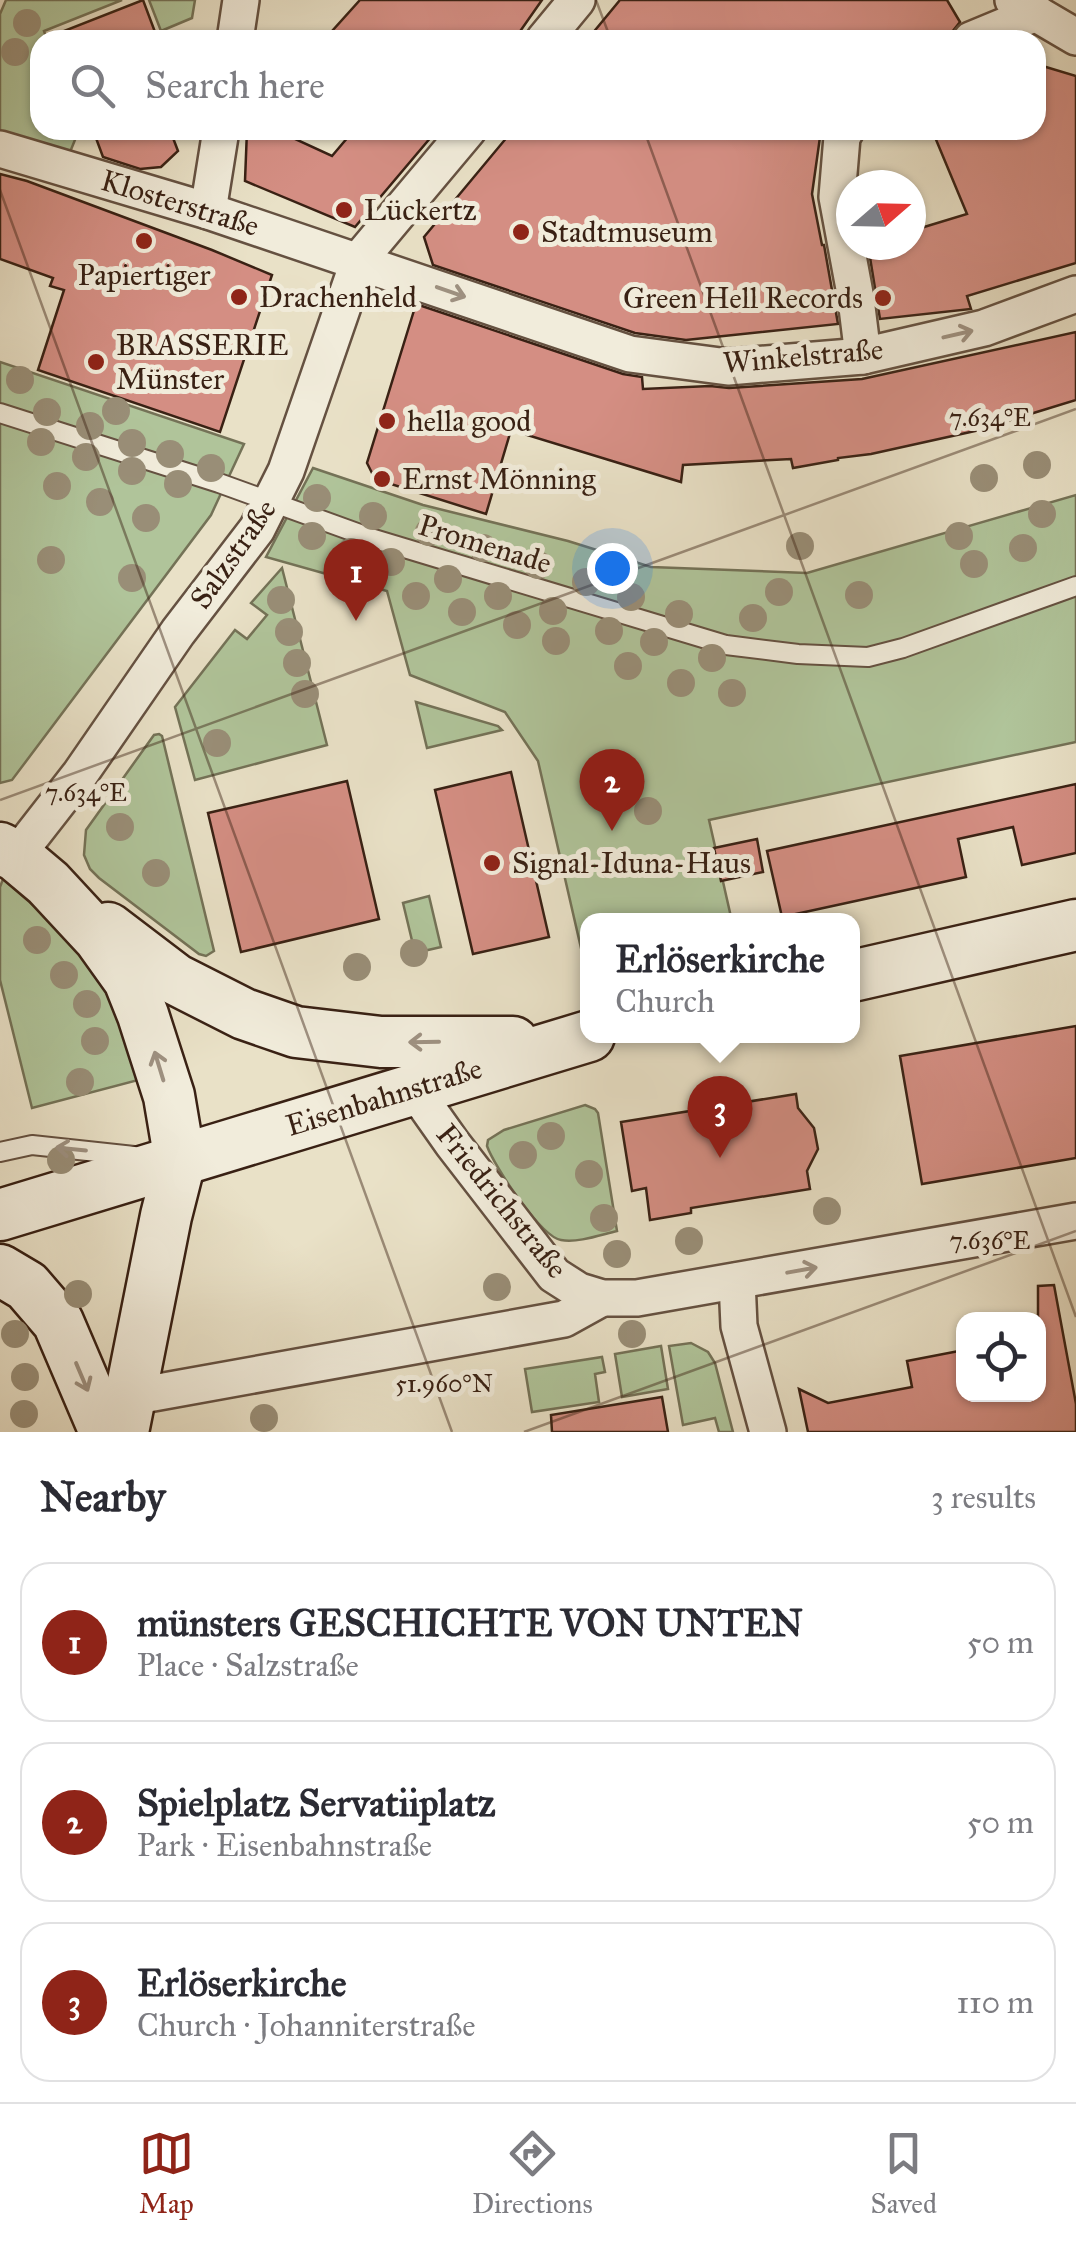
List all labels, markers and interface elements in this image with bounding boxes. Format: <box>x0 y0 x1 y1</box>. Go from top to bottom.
search box <box>30 30 1046 140</box>
icon: search <box>65 58 120 113</box>
text: Search here <box>145 62 325 108</box>
street label: Klosterstraße <box>97 162 263 244</box>
north arrow <box>836 170 926 260</box>
place label: Lückertz <box>364 192 477 228</box>
marker: Lückertz <box>333 199 355 221</box>
place label: Stadtmuseum <box>541 214 713 250</box>
marker: Stadtmuseum <box>510 221 532 243</box>
marker: Papiertiger <box>133 230 155 252</box>
place label: Papiertiger <box>78 257 211 293</box>
place label: Drachenheld <box>259 279 417 315</box>
place label: Green Hell Records <box>623 280 863 316</box>
one-way arrow <box>434 284 465 302</box>
marker: Drachenheld <box>228 286 250 308</box>
marker: Green Hell Records <box>872 287 894 309</box>
one-way arrow <box>941 324 973 343</box>
place label: BRASSERIE Münster <box>116 327 288 397</box>
street label: Winkelstraße <box>721 331 885 381</box>
marker: BRASSERIE Münster <box>85 351 107 373</box>
text: 7.634°E <box>949 402 1031 433</box>
place label: hella good <box>407 403 531 439</box>
marker: hella good <box>376 410 398 432</box>
place label: Ernst Mönning <box>402 461 597 497</box>
marker: Ernst Mönning <box>371 468 393 490</box>
street label: Salzstraße <box>182 492 284 616</box>
street label: Promenade <box>414 507 556 581</box>
pin: 1 <box>324 538 388 621</box>
your location <box>587 543 638 594</box>
pin: 2 <box>580 748 644 831</box>
text: 7.634°E <box>45 777 127 808</box>
place label: Signal-Iduna-Haus <box>512 845 751 881</box>
marker: Signal-Iduna-Haus <box>481 852 503 874</box>
popup <box>580 913 860 1043</box>
text: Erlöserkirche <box>615 936 825 982</box>
text: Church <box>615 982 715 1021</box>
one-way arrow <box>408 1032 441 1052</box>
one-way arrow <box>149 1050 167 1082</box>
street label: Eisenbahnstraße <box>282 1050 486 1144</box>
pin: 3 <box>688 1076 752 1158</box>
street label: Friedrichstraße <box>429 1117 575 1285</box>
one-way arrow <box>55 1140 87 1159</box>
text: 7.636°E <box>950 1225 1030 1256</box>
one-way arrow <box>785 1260 818 1279</box>
map controls <box>956 1312 1046 1402</box>
button: locate <box>956 1312 1046 1402</box>
one-way arrow <box>74 1361 92 1392</box>
text: 51.960°N <box>395 1368 493 1399</box>
text: Nearby <box>40 1471 165 1523</box>
text: 3 results <box>931 1478 1036 1517</box>
text: münsters GESCHICHTE VON UNTEN <box>137 1600 803 1646</box>
text: 1 <box>68 1623 81 1662</box>
text: 50 m <box>967 1623 1034 1662</box>
text: Place · Salzstraße <box>137 1646 359 1685</box>
text: Spielplatz Servatiiplatz <box>137 1780 496 1826</box>
text: 2 <box>67 1803 82 1842</box>
text: 50 m <box>967 1803 1034 1842</box>
text: Park · Eisenbahnstraße <box>137 1826 432 1865</box>
text: Erlöserkirche <box>137 1960 347 2006</box>
text: 3 <box>68 1983 81 2022</box>
text: 110 m <box>956 1983 1034 2022</box>
text: Church · Johanniterstraße <box>137 2006 476 2045</box>
tab: Map <box>139 2126 194 2221</box>
tab: Directions <box>472 2126 593 2221</box>
tab: Saved <box>871 2126 937 2221</box>

